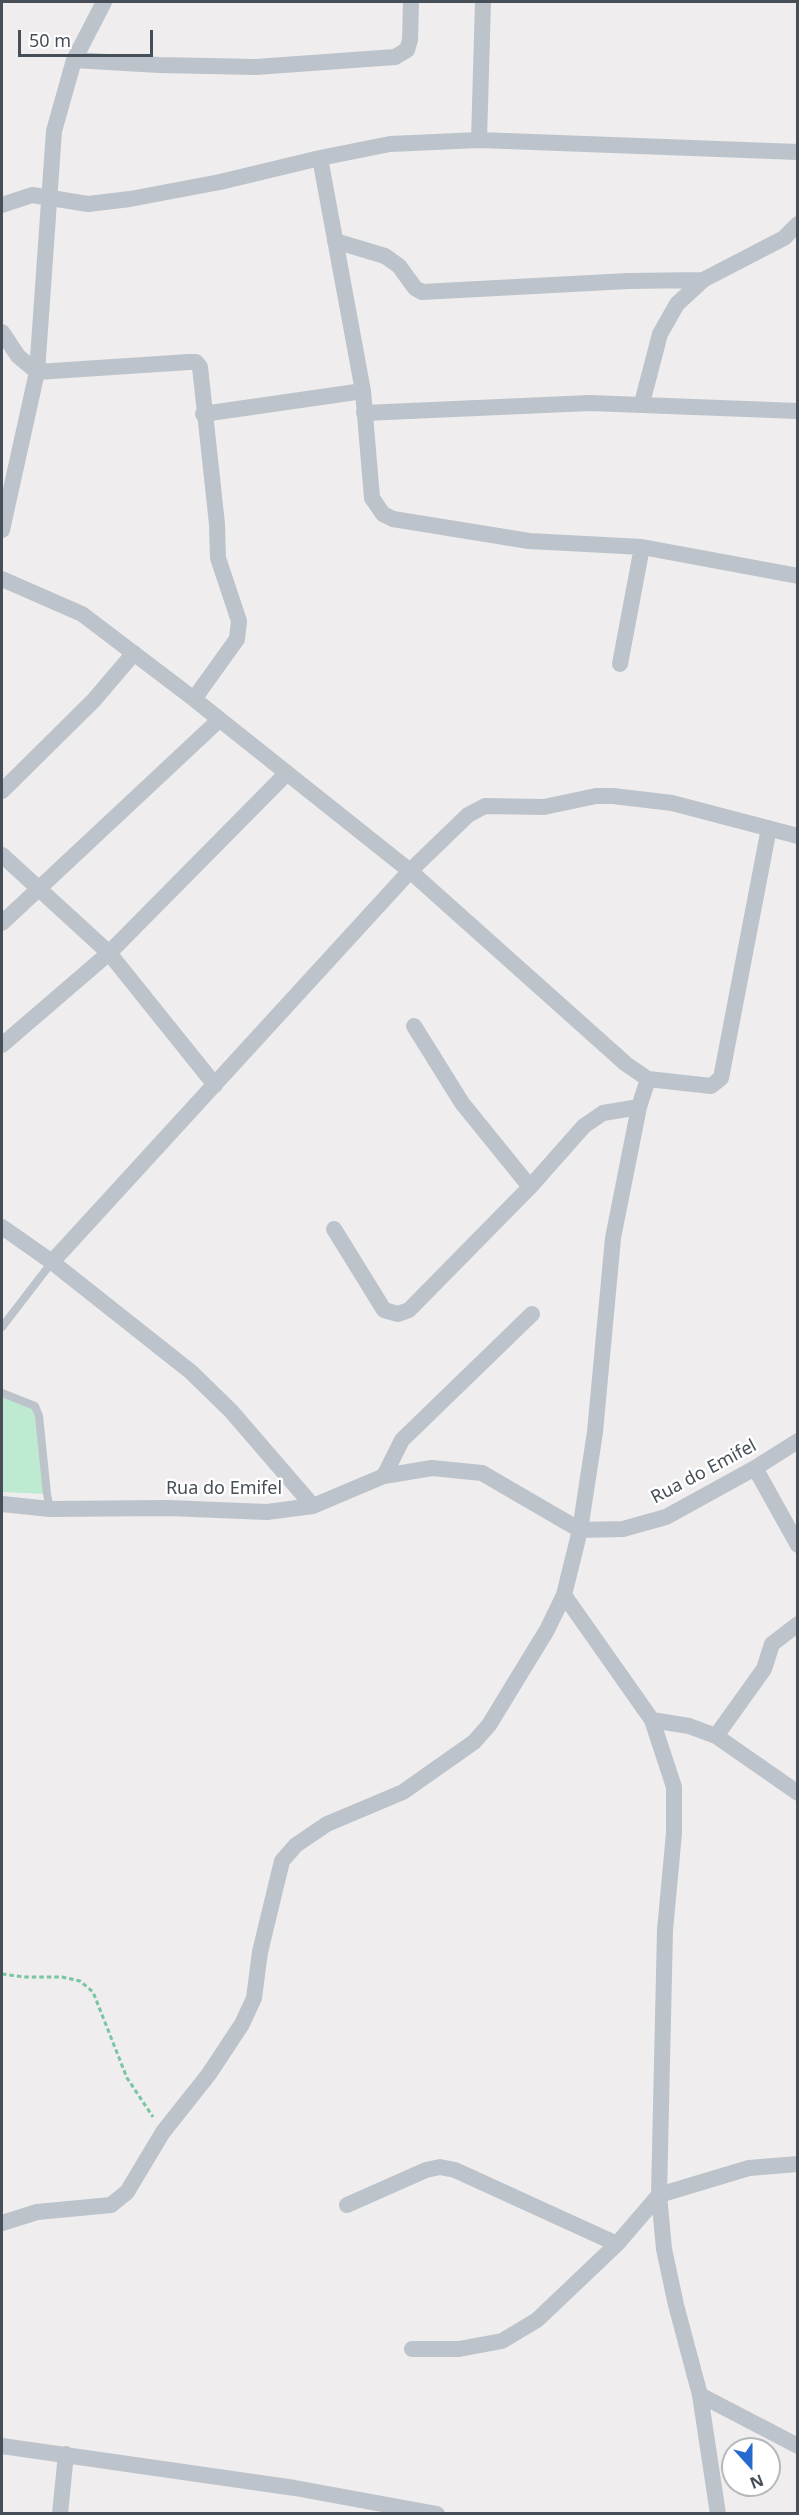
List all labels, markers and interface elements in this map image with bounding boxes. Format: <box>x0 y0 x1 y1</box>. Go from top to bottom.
scale bar <box>21 18 156 56</box>
text: 50 m <box>29 28 71 52</box>
street label: Rua do Emifel <box>648 1435 760 1509</box>
street label: Rua do Emifel <box>166 1478 282 1500</box>
north arrow <box>721 2437 781 2497</box>
text: N <box>747 2469 767 2495</box>

